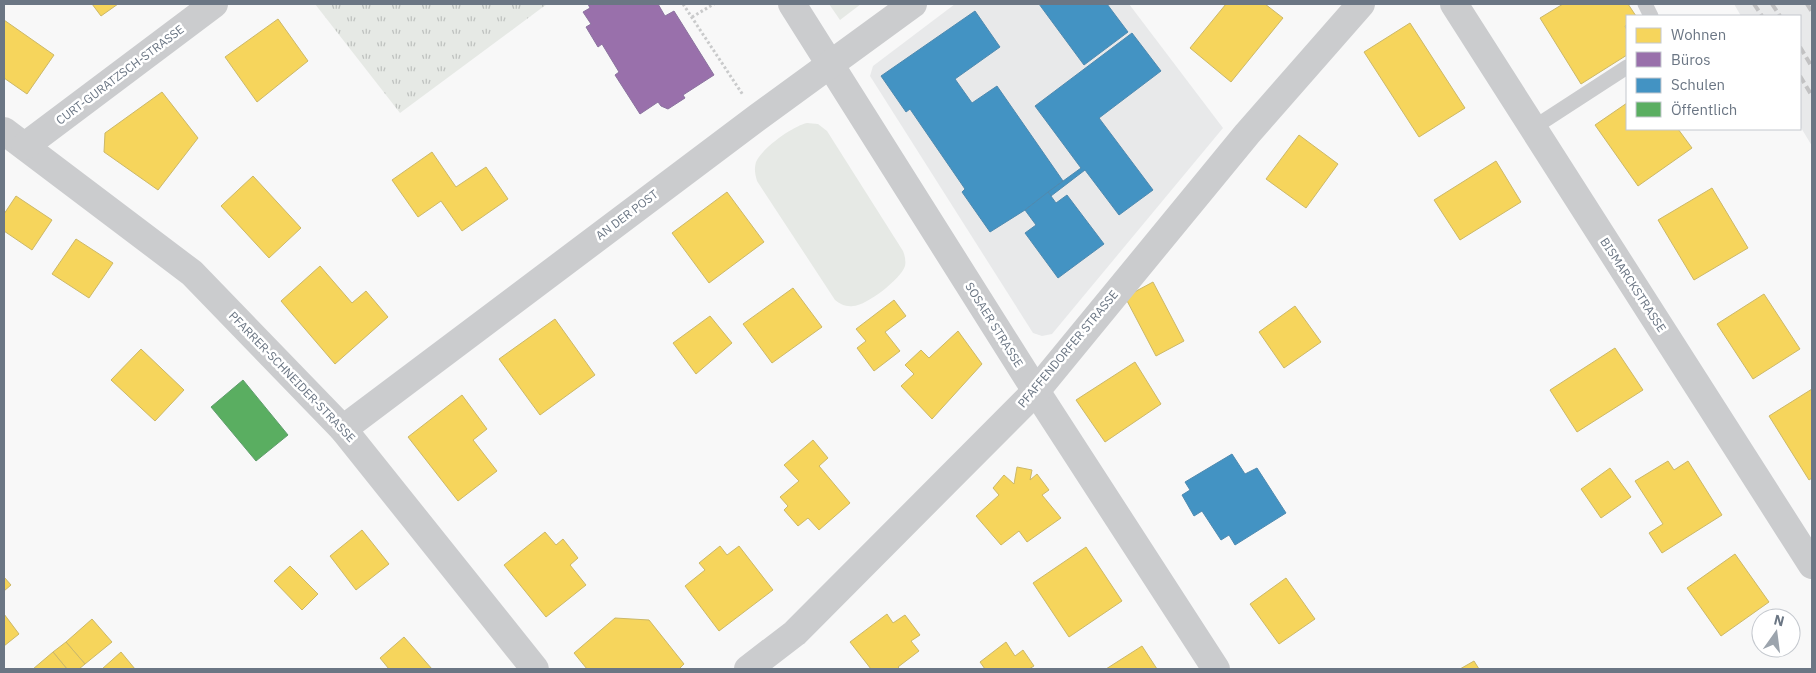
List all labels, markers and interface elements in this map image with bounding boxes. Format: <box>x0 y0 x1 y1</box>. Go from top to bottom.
legend <box>1626 15 1801 130</box>
street label: CURT-GURATZSCH-STRASSE <box>53 22 187 128</box>
text: Wohnen <box>1671 25 1726 44</box>
text: Büros <box>1671 50 1710 69</box>
text: Schulen <box>1671 75 1725 94</box>
text: Öffentlich <box>1671 100 1737 119</box>
street label: AN DER POST <box>593 186 661 243</box>
street label: BISMARCKSTRASSE <box>1597 235 1670 335</box>
street label: SOSAER STRASSE <box>962 279 1027 370</box>
street label: PFAFFENDORFER STRASSE <box>1014 287 1121 410</box>
street label: PFARRER-SCHNEIDER-STRASSE <box>226 308 359 445</box>
north arrow <box>1751 608 1801 658</box>
text: N <box>1772 610 1786 630</box>

